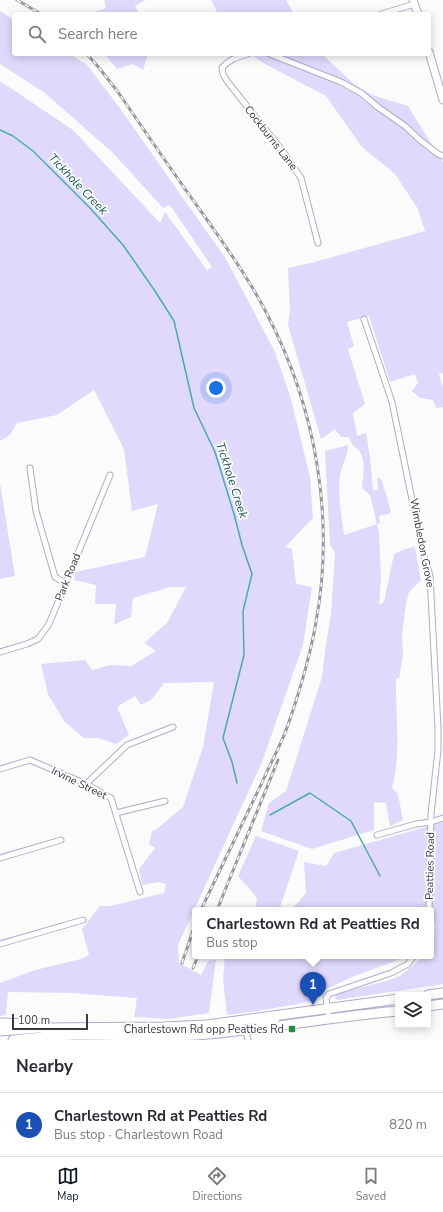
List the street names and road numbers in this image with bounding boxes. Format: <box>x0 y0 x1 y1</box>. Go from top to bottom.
street label: Cockburns Lane <box>241 102 301 174</box>
street label: Wimbledon Grove <box>406 497 438 589</box>
street label: Park Road <box>52 551 84 603</box>
street label: Irvine Street <box>49 763 109 803</box>
street label: Peatties Road <box>422 832 438 900</box>

